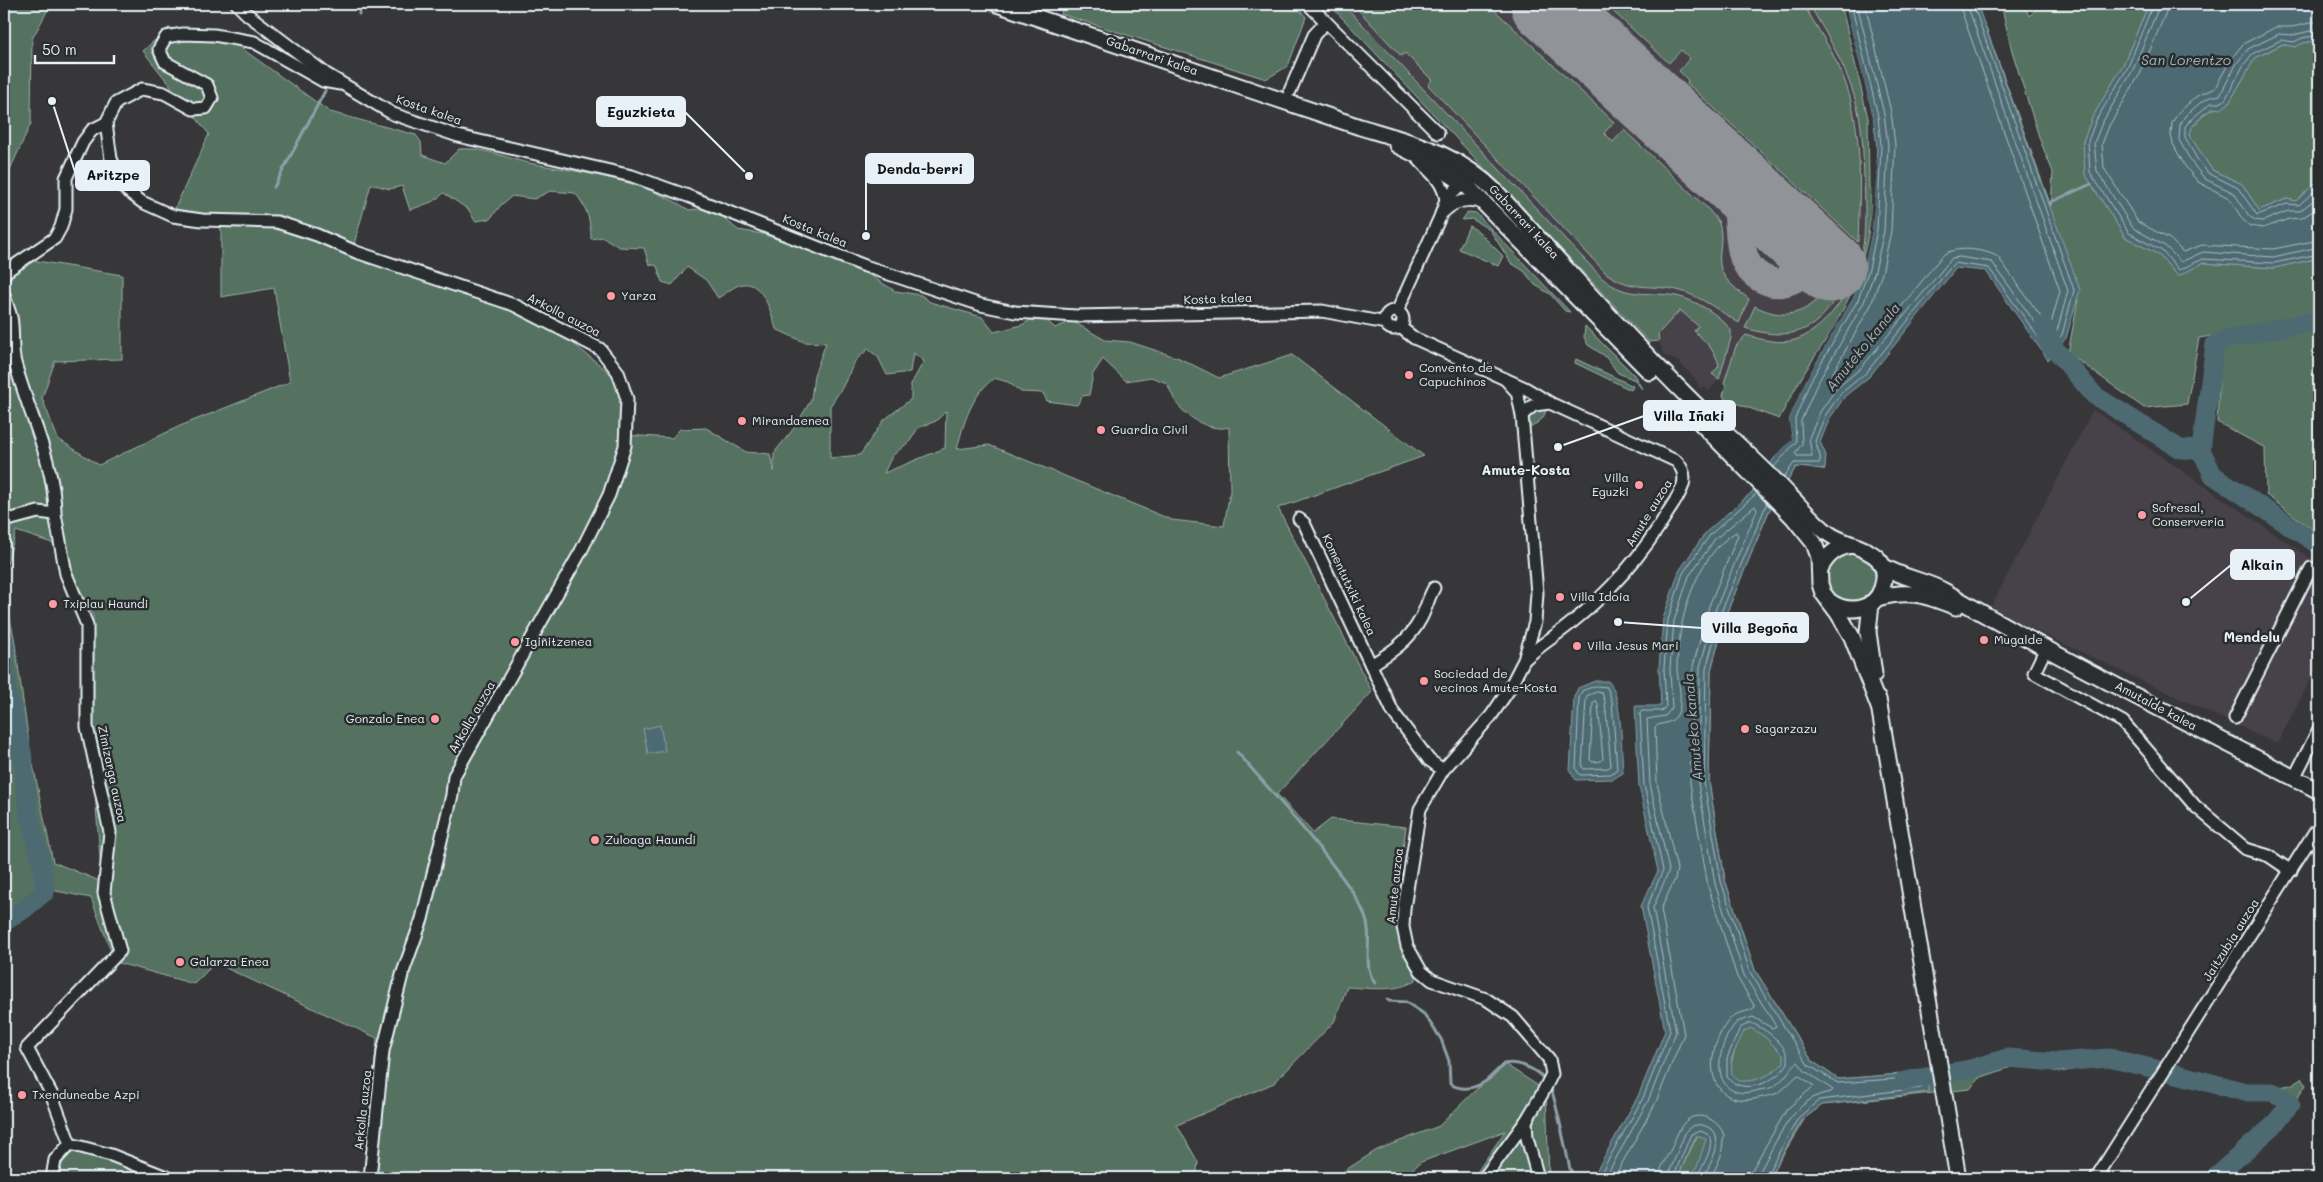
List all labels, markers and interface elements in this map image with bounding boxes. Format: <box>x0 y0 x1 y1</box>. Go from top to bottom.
scale bar <box>35 32 114 64</box>
street label: Gabarrari kalea <box>1104 32 1200 78</box>
text: 50 m <box>42 39 77 59</box>
water label: San Lorentzo <box>2141 50 2231 69</box>
street label: Kosta kalea <box>394 90 464 128</box>
callout: Eguzkieta <box>597 97 685 126</box>
text: Eguzkieta <box>607 102 676 121</box>
callout: Denda-berri <box>866 154 973 183</box>
text: Denda-berri <box>877 159 963 178</box>
callout: Aritzpe <box>76 161 149 190</box>
text: Aritzpe <box>86 165 140 184</box>
street label: Gabarrari kalea <box>1486 181 1563 262</box>
street label: Kosta kalea <box>781 210 850 250</box>
place label: Yarza <box>621 287 657 303</box>
street label: Arkolla auzoa <box>525 289 604 340</box>
street label: Kosta kalea <box>1183 289 1253 307</box>
marker: Yarza <box>605 290 617 302</box>
water label: Amuteko kanala <box>1821 299 1904 395</box>
place label: Convento de Capuchinos <box>1419 359 1493 389</box>
marker: Convento de Capuchinos <box>1403 369 1415 381</box>
callout: Villa Iñaki <box>1644 401 1735 430</box>
text: Villa Iñaki <box>1653 406 1725 425</box>
place label: Mirandaenea <box>752 412 829 428</box>
marker: Mirandaenea <box>736 415 748 427</box>
place label: Guardia Civil <box>1111 421 1188 437</box>
marker: Guardia Civil <box>1095 424 1107 436</box>
district label: Amute-Kosta <box>1482 460 1571 479</box>
place label: Villa Eguzki <box>1592 469 1629 499</box>
street label: Amute auzoa <box>1621 476 1675 549</box>
marker: Villa Eguzki <box>1633 479 1645 491</box>
place label: Sofresal, Conserveria <box>2152 499 2225 529</box>
marker: Sofresal, Conserveria <box>2136 509 2148 521</box>
street label: Komentutxiki kalea <box>1319 531 1381 638</box>
callout: Alkain <box>2231 550 2294 579</box>
text: Alkain <box>2241 555 2283 574</box>
place label: Villa Idoia <box>1570 588 1630 604</box>
marker: Villa Idoia <box>1554 591 1566 603</box>
place label: Txiplau Haundi <box>63 595 148 611</box>
marker: Txiplau Haundi <box>47 598 59 610</box>
callout: Villa Begoña <box>1702 613 1808 642</box>
text: Villa Begoña <box>1712 618 1799 637</box>
district label: Mendelu <box>2224 627 2280 646</box>
place label: Mugalde <box>1994 631 2043 647</box>
place label: Igiñitzenea <box>525 633 592 649</box>
marker: Mugalde <box>1978 634 1990 646</box>
marker: Igiñitzenea <box>509 636 521 648</box>
place label: Villa Jesus Mari <box>1587 637 1679 653</box>
marker: Villa Jesus Mari <box>1571 640 1583 652</box>
place label: Sociedad de vecinos Amute-Kosta <box>1434 665 1557 695</box>
water label: Amuteko kanala <box>1678 672 1707 782</box>
marker: Sociedad de vecinos Amute-Kosta <box>1418 675 1430 687</box>
street label: Amutalde kalea <box>2113 677 2200 734</box>
street label: Arkolla auzoa <box>444 678 498 755</box>
place label: Gonzalo Enea <box>346 710 425 726</box>
marker: Gonzalo Enea <box>429 713 441 725</box>
place label: Sagarzazu <box>1755 720 1817 736</box>
marker: Sagarzazu <box>1739 723 1751 735</box>
street label: Zimizarga auzoa <box>95 724 131 824</box>
place label: Zuloaga Haundi <box>605 831 696 847</box>
marker: Zuloaga Haundi <box>589 834 601 846</box>
street label: Amute auzoa <box>1382 847 1406 925</box>
street label: Jaitzubia auzoa <box>2198 895 2262 984</box>
place label: Galarza Enea <box>190 953 269 969</box>
marker: Galarza Enea <box>174 956 186 968</box>
street label: Arkolla auzoa <box>350 1069 374 1151</box>
place label: Txenduneabe Azpi <box>32 1086 140 1102</box>
marker: Txenduneabe Azpi <box>16 1089 28 1101</box>

